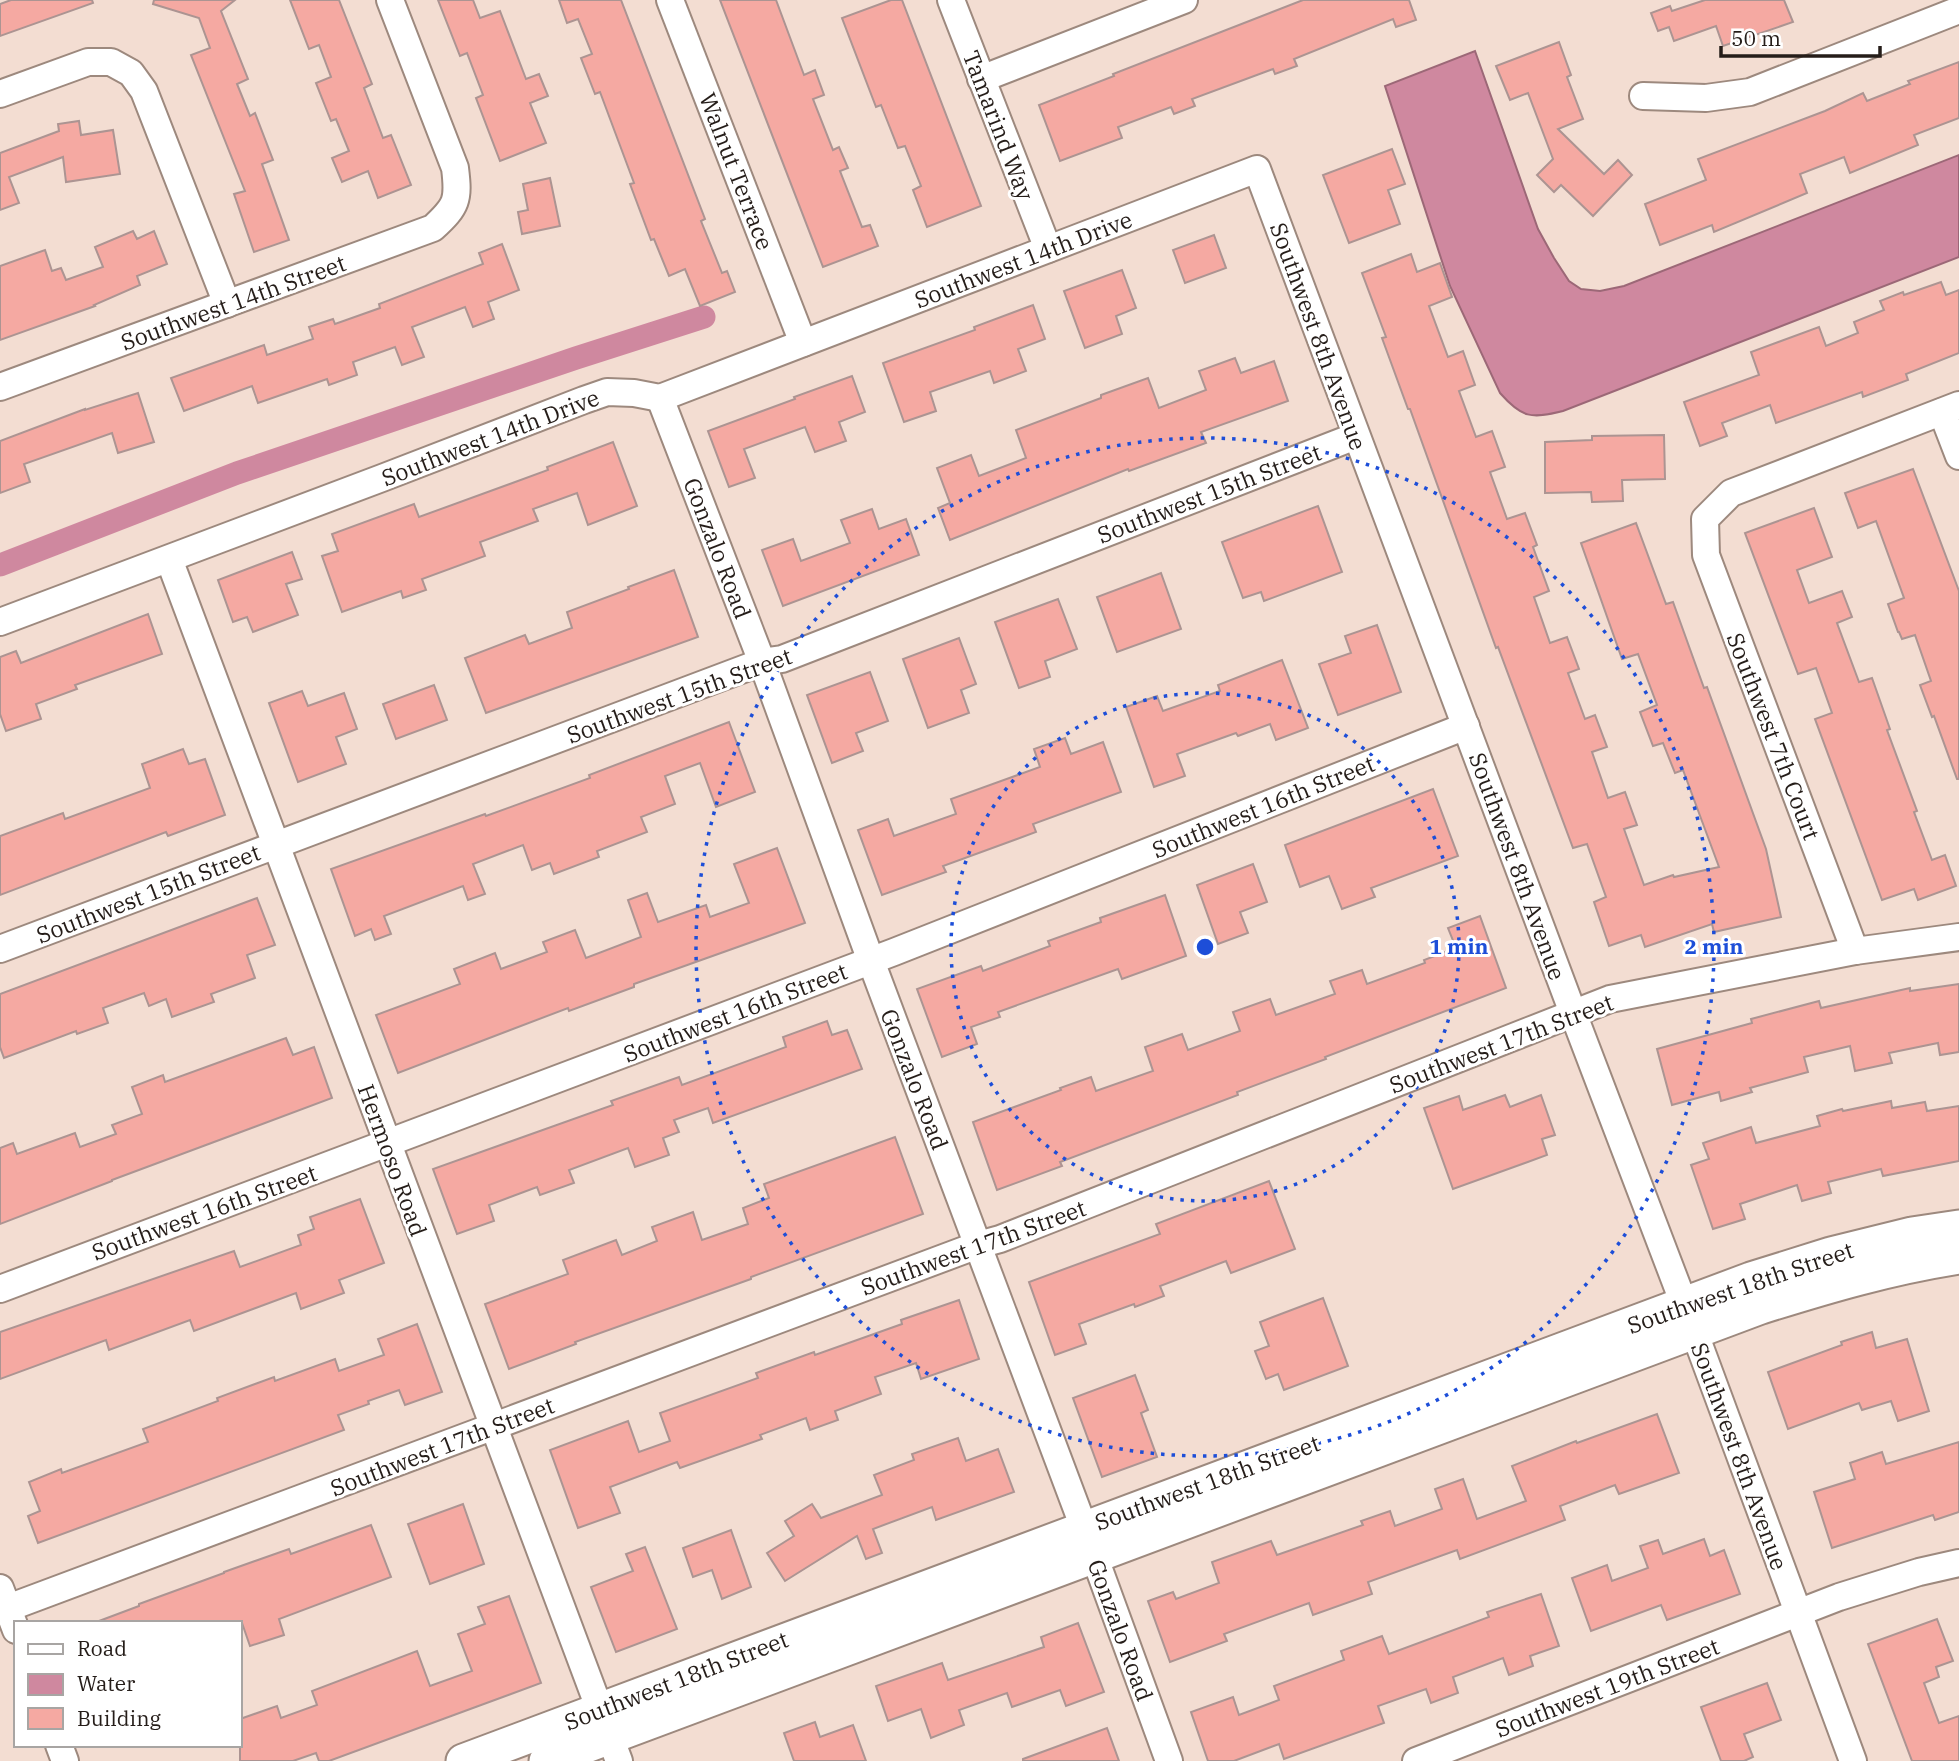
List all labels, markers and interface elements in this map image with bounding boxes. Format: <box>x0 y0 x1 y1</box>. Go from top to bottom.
scale bar <box>1721 14 1880 58</box>
text: 50 m <box>1731 24 1781 52</box>
street label: Tamarind Way <box>957 46 1042 205</box>
street label: Walnut Terrace <box>693 88 781 254</box>
street label: Southwest 14th Drive <box>910 204 1136 314</box>
street label: Southwest 8th Avenue <box>1264 218 1374 454</box>
street label: Southwest 14th Street <box>116 247 350 357</box>
street label: Southwest 14th Drive <box>377 382 603 492</box>
street label: Southwest 15th Street <box>1093 436 1325 550</box>
street label: Gonzalo Road <box>677 473 759 623</box>
street label: Southwest 7th Court <box>1721 628 1827 844</box>
street label: Southwest 15th Street <box>562 640 796 750</box>
street label: Southwest 16th Street <box>1147 748 1379 864</box>
street label: Southwest 8th Avenue <box>1463 748 1573 984</box>
street label: Southwest 15th Street <box>32 836 264 950</box>
text: 1 min <box>1430 932 1488 960</box>
text: 2 min <box>1685 932 1743 960</box>
centre of rings <box>1193 935 1217 959</box>
street label: Southwest 16th Street <box>619 955 851 1069</box>
street label: Southwest 17th Street <box>1385 986 1617 1100</box>
street label: Gonzalo Road <box>874 1004 956 1154</box>
street label: Hermoso Road <box>352 1080 434 1240</box>
street label: Southwest 16th Street <box>87 1157 321 1267</box>
street label: Southwest 17th Street <box>856 1192 1090 1302</box>
street label: Southwest 18th Street <box>1623 1234 1857 1340</box>
street label: Southwest 8th Avenue <box>1685 1338 1795 1574</box>
street label: Southwest 17th Street <box>326 1389 558 1503</box>
street label: Southwest 18th Street <box>1090 1427 1324 1537</box>
street label: Gonzalo Road <box>1081 1555 1161 1705</box>
legend <box>14 1621 242 1747</box>
street label: Southwest 18th Street <box>560 1623 792 1737</box>
street label: Southwest 19th Street <box>1491 1630 1723 1744</box>
text: Road <box>77 1634 127 1662</box>
text: Water <box>77 1669 136 1697</box>
text: Building <box>77 1704 162 1732</box>

